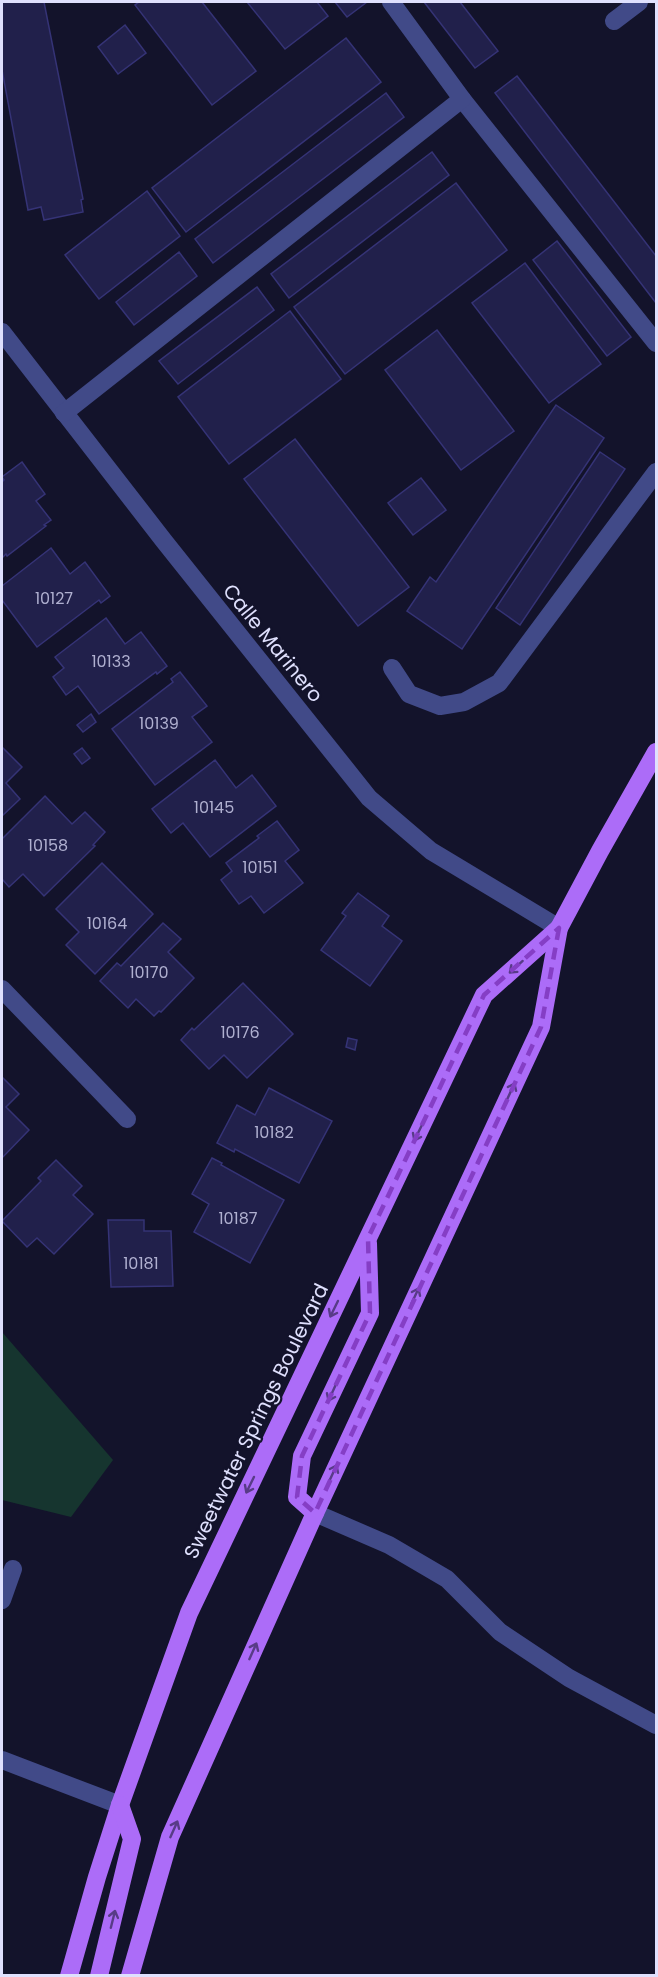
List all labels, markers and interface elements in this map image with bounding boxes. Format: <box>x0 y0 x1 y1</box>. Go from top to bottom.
street label: Calle Marinero <box>216 578 330 708</box>
house number: 10127 <box>35 587 73 610</box>
house number: 10133 <box>91 650 131 673</box>
house number: 10139 <box>139 712 179 735</box>
house number: 10145 <box>194 796 234 819</box>
house number: 10158 <box>28 834 68 857</box>
house number: 10151 <box>242 856 278 879</box>
house number: 10164 <box>87 912 127 935</box>
one-way arrow <box>508 960 523 974</box>
house number: 10170 <box>129 961 169 984</box>
house number: 10176 <box>220 1021 260 1044</box>
one-way arrow <box>505 1083 517 1101</box>
house number: 10182 <box>254 1121 294 1144</box>
one-way arrow <box>412 1124 424 1142</box>
house number: 10187 <box>218 1207 258 1230</box>
house number: 10181 <box>123 1252 159 1275</box>
street label: Sweetwater Springs Boulevard <box>177 1279 335 1563</box>
one-way arrow <box>410 1288 422 1306</box>
one-way arrow <box>328 1300 340 1318</box>
one-way arrow <box>325 1384 337 1402</box>
one-way arrow <box>328 1465 340 1483</box>
one-way arrow <box>244 1476 256 1494</box>
one-way arrow <box>248 1642 259 1661</box>
one-way arrow <box>169 1820 180 1839</box>
one-way arrow <box>107 1910 119 1929</box>

